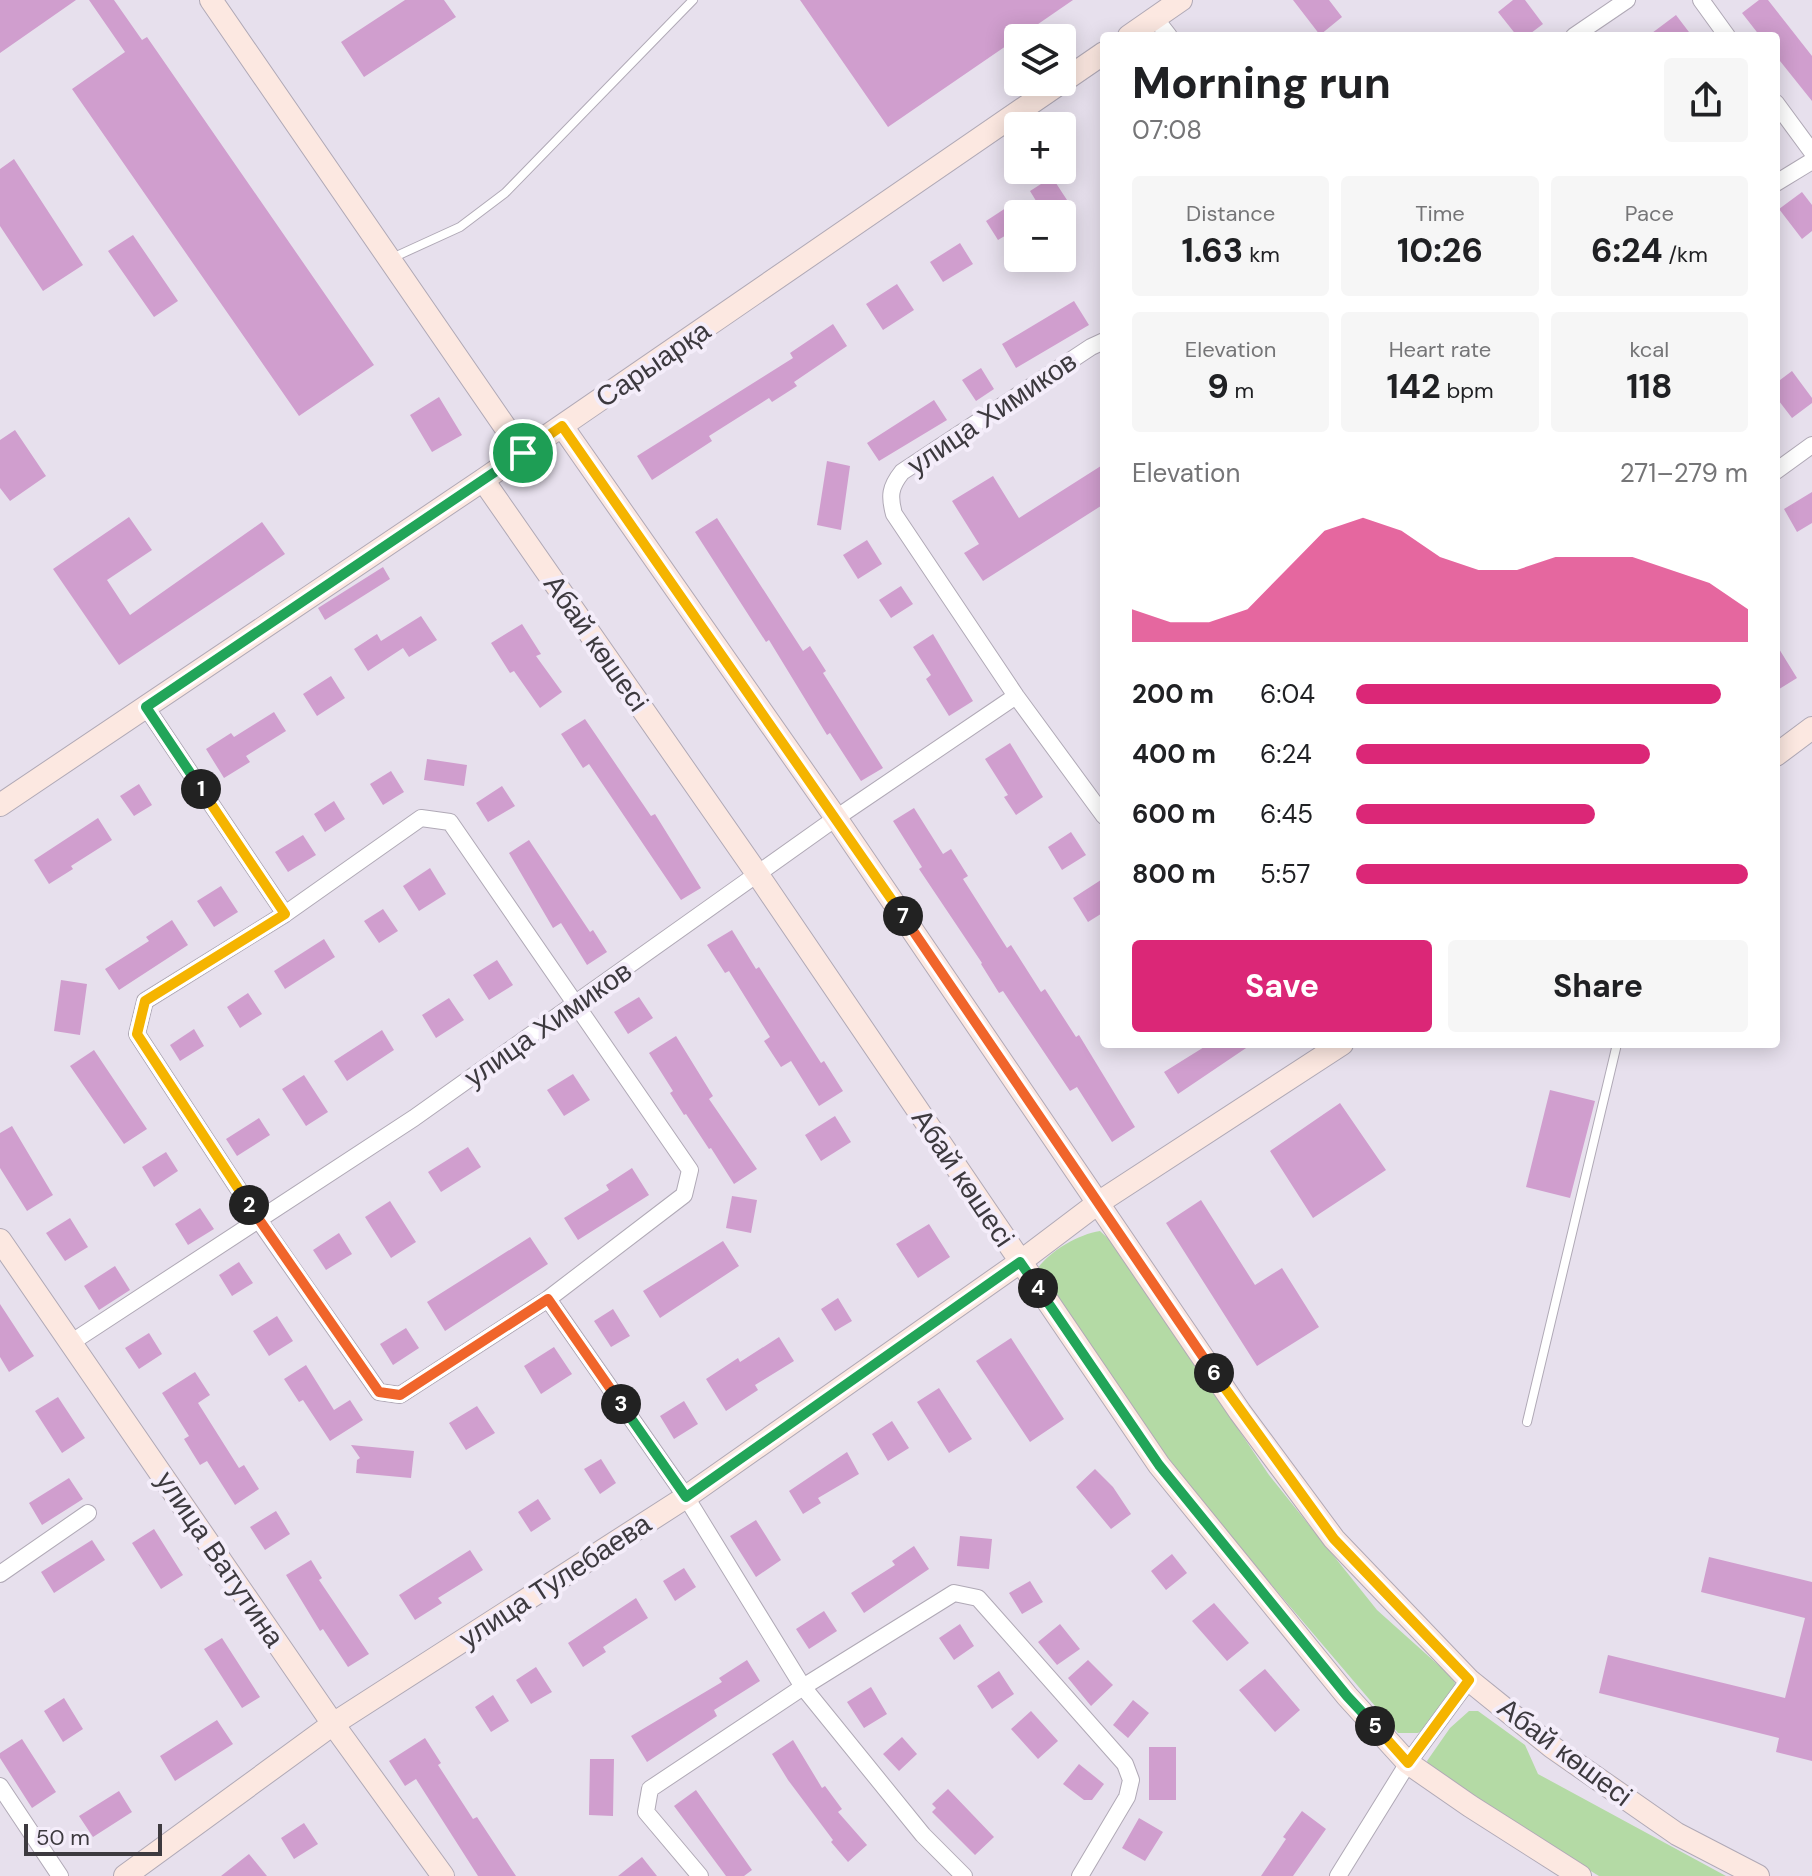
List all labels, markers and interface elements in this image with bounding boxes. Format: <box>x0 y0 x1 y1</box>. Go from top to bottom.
map controls <box>1004 24 1076 272</box>
button: layers <box>1004 24 1076 96</box>
text: Morning run <box>1132 54 1391 112</box>
button: share <box>1664 58 1748 142</box>
button: + <box>1004 112 1076 184</box>
text: 07:08 <box>1132 113 1202 147</box>
text: Distance <box>1186 199 1275 228</box>
text: Time <box>1415 199 1465 228</box>
text: Pace <box>1625 199 1674 228</box>
button: − <box>1004 200 1076 272</box>
text: 1.63 <box>1181 228 1243 273</box>
text: 10:26 <box>1397 228 1483 273</box>
text: 6:24 <box>1591 228 1663 273</box>
text: km <box>1243 240 1280 269</box>
text: /km <box>1663 240 1708 269</box>
street label: Сарыарқа <box>588 312 718 416</box>
text: Elevation <box>1185 335 1277 364</box>
text: Heart rate <box>1389 335 1491 364</box>
text: kcal <box>1629 335 1669 364</box>
street label: улица Химиков <box>900 343 1084 483</box>
text: 9 <box>1207 364 1229 409</box>
text: 142 <box>1386 364 1441 409</box>
text: 118 <box>1626 364 1672 409</box>
text: m <box>1229 376 1254 405</box>
text: bpm <box>1441 376 1494 405</box>
pin <box>489 419 557 487</box>
icon: arrive <box>501 431 545 475</box>
text: Elevation <box>1132 456 1240 490</box>
text: 271–279 m <box>1620 456 1748 490</box>
street label: Абай көшесі <box>535 567 657 719</box>
text: 200 m <box>1132 677 1214 711</box>
text: 6:04 <box>1260 677 1315 711</box>
text: 400 m <box>1132 737 1216 771</box>
text: 6:24 <box>1260 737 1312 771</box>
pin: 1 <box>181 769 221 809</box>
text: 1 <box>197 774 205 803</box>
text: 600 m <box>1132 797 1216 831</box>
text: 6:45 <box>1260 797 1313 831</box>
text: 800 m <box>1132 857 1216 891</box>
text: 5:57 <box>1260 857 1310 891</box>
pin: 7 <box>883 896 923 936</box>
text: 7 <box>897 901 909 930</box>
button: Save <box>1132 940 1432 1032</box>
button: Share <box>1448 940 1748 1032</box>
street label: улица Химиков <box>457 952 639 1096</box>
street label: Абай көшесі <box>903 1102 1023 1254</box>
pin: 2 <box>229 1185 269 1225</box>
text: 2 <box>243 1190 255 1219</box>
pin: 4 <box>1018 1268 1058 1308</box>
text: 4 <box>1031 1273 1045 1302</box>
pin: 6 <box>1194 1353 1234 1393</box>
text: 6 <box>1207 1358 1221 1387</box>
pin: 3 <box>601 1384 641 1424</box>
text: 3 <box>614 1389 628 1418</box>
street label: улица Ватутина <box>147 1464 293 1655</box>
street label: улица Тулебаева <box>452 1505 658 1657</box>
street label: Абай көшесі <box>1490 1689 1640 1815</box>
pin: 5 <box>1355 1706 1395 1746</box>
text: 5 <box>1368 1711 1382 1740</box>
scale bar <box>24 1820 162 1856</box>
text: 50 m <box>36 1823 90 1852</box>

